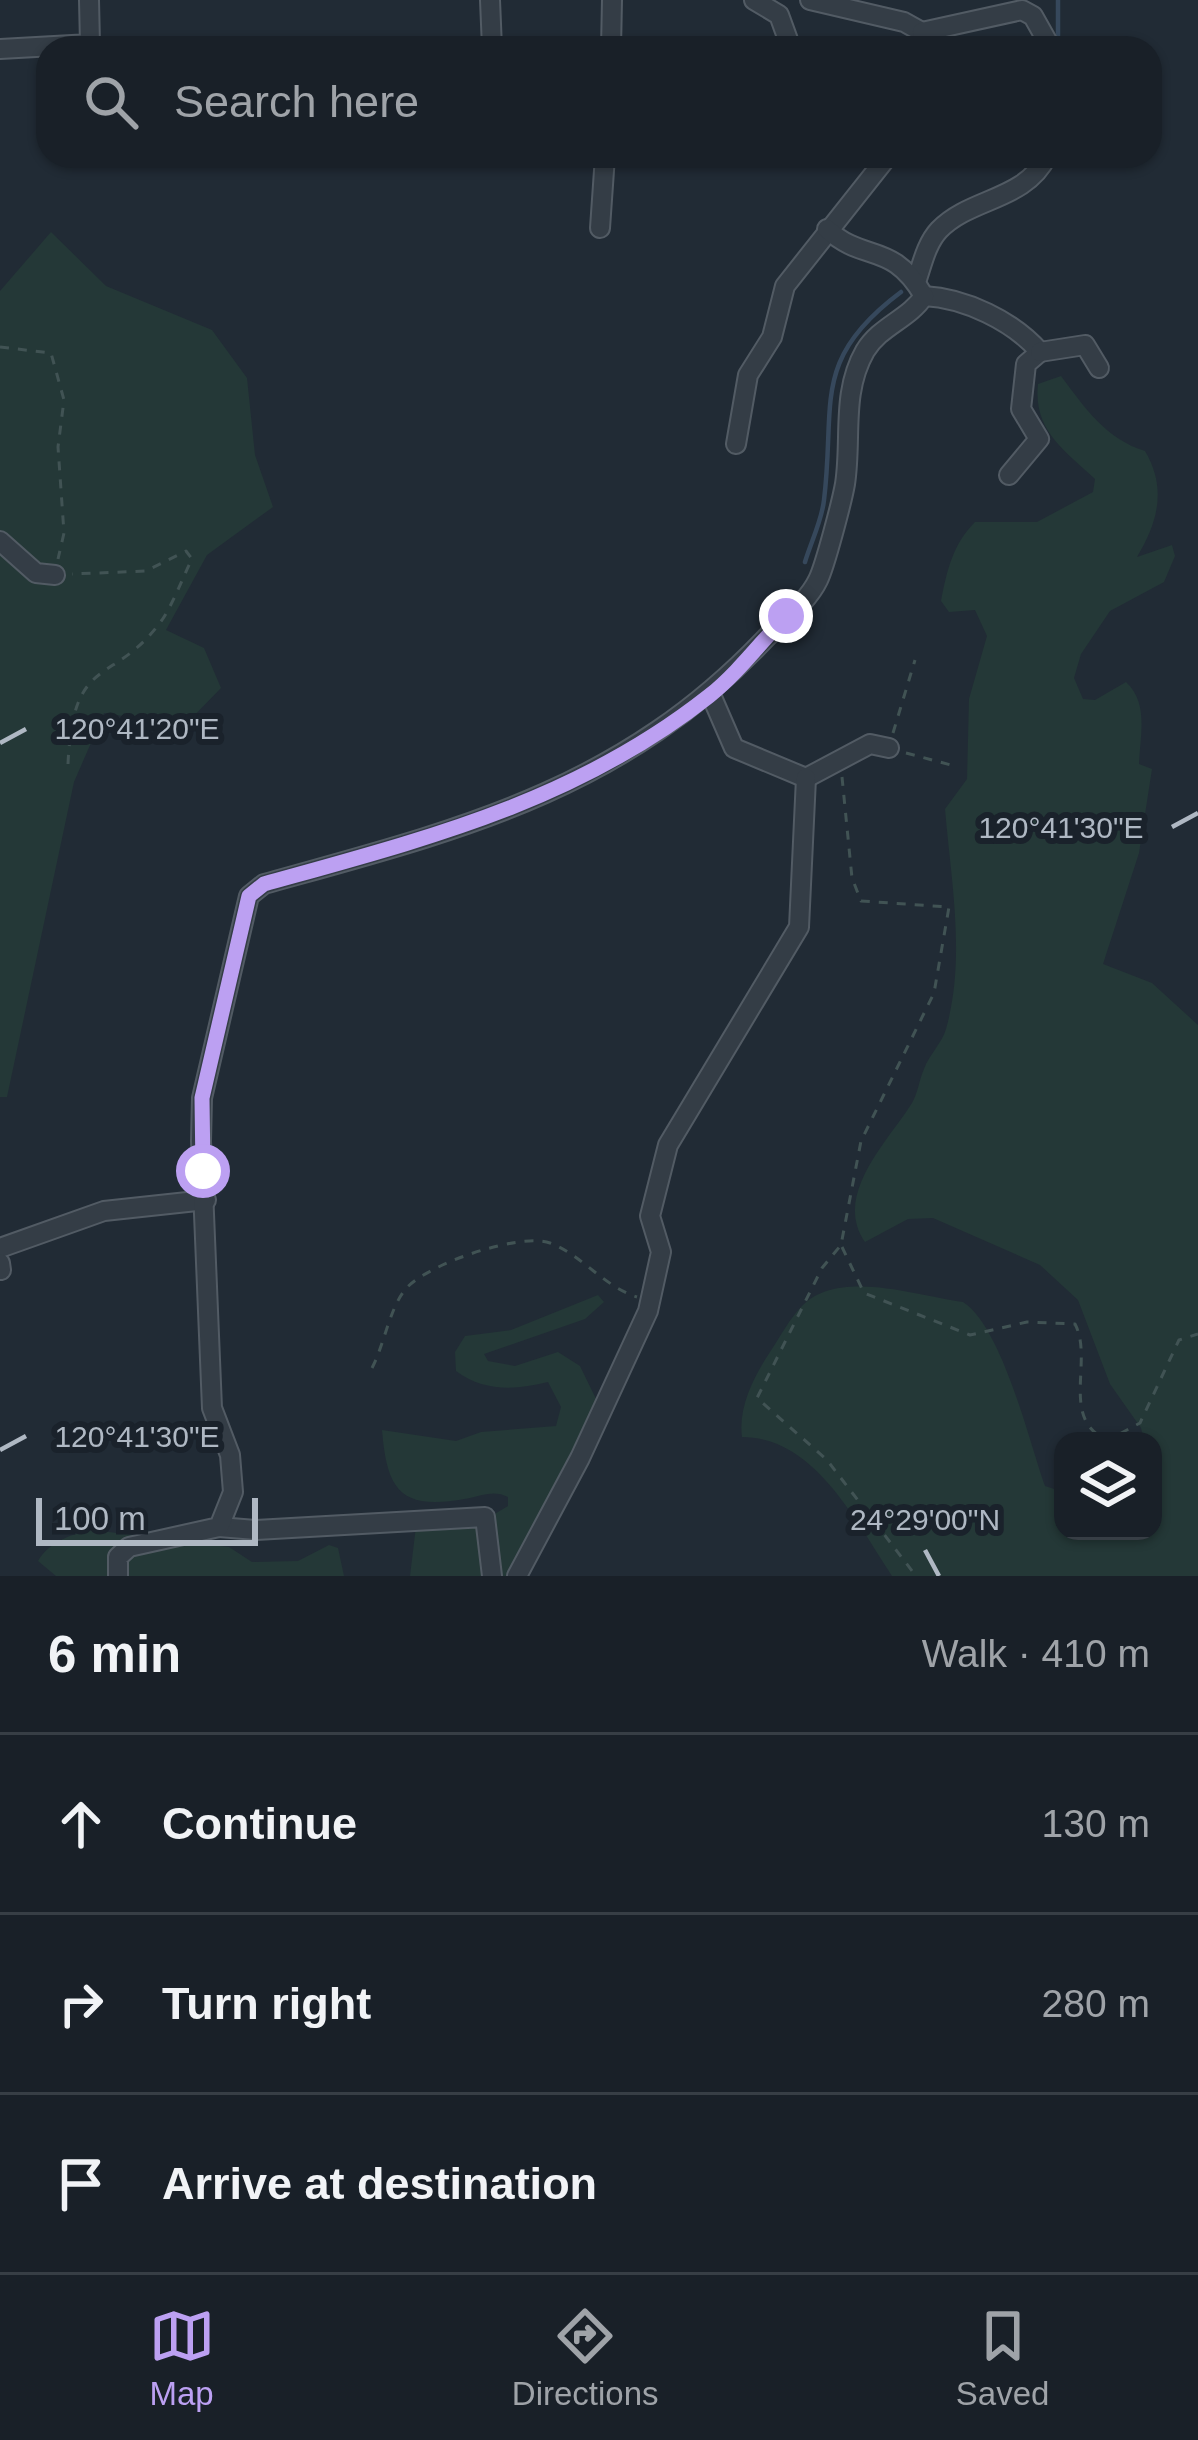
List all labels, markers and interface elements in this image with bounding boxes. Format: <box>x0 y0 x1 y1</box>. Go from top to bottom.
search box <box>36 36 1162 168</box>
icon: search <box>78 69 144 135</box>
text: Search here <box>174 76 419 127</box>
route end <box>759 589 813 643</box>
text: 120°41'20"E <box>54 712 220 745</box>
text: 120°41'30"E <box>978 811 1144 844</box>
route start <box>176 1144 230 1198</box>
text: 120°41'30"E <box>54 1420 220 1453</box>
map controls <box>1054 1432 1162 1540</box>
button: layers <box>1054 1432 1162 1540</box>
scale bar <box>36 1492 258 1545</box>
text: 100 m <box>54 1500 146 1537</box>
text: 24°29'00"N <box>850 1503 1000 1536</box>
text: 6 min <box>48 1626 181 1683</box>
text: Walk · 410 m <box>922 1632 1150 1675</box>
icon: ahead <box>48 1791 114 1857</box>
text: Continue <box>162 1798 357 1849</box>
text: 130 m <box>1042 1802 1150 1845</box>
icon: right <box>48 1971 114 2037</box>
text: Turn right <box>162 1978 371 2029</box>
text: 280 m <box>1042 1982 1150 2025</box>
icon: arrive <box>48 2151 114 2217</box>
text: Arrive at destination <box>162 2158 597 2209</box>
tab: Map <box>149 2303 215 2413</box>
tab: Directions <box>512 2303 659 2413</box>
tab: Saved <box>956 2303 1049 2413</box>

